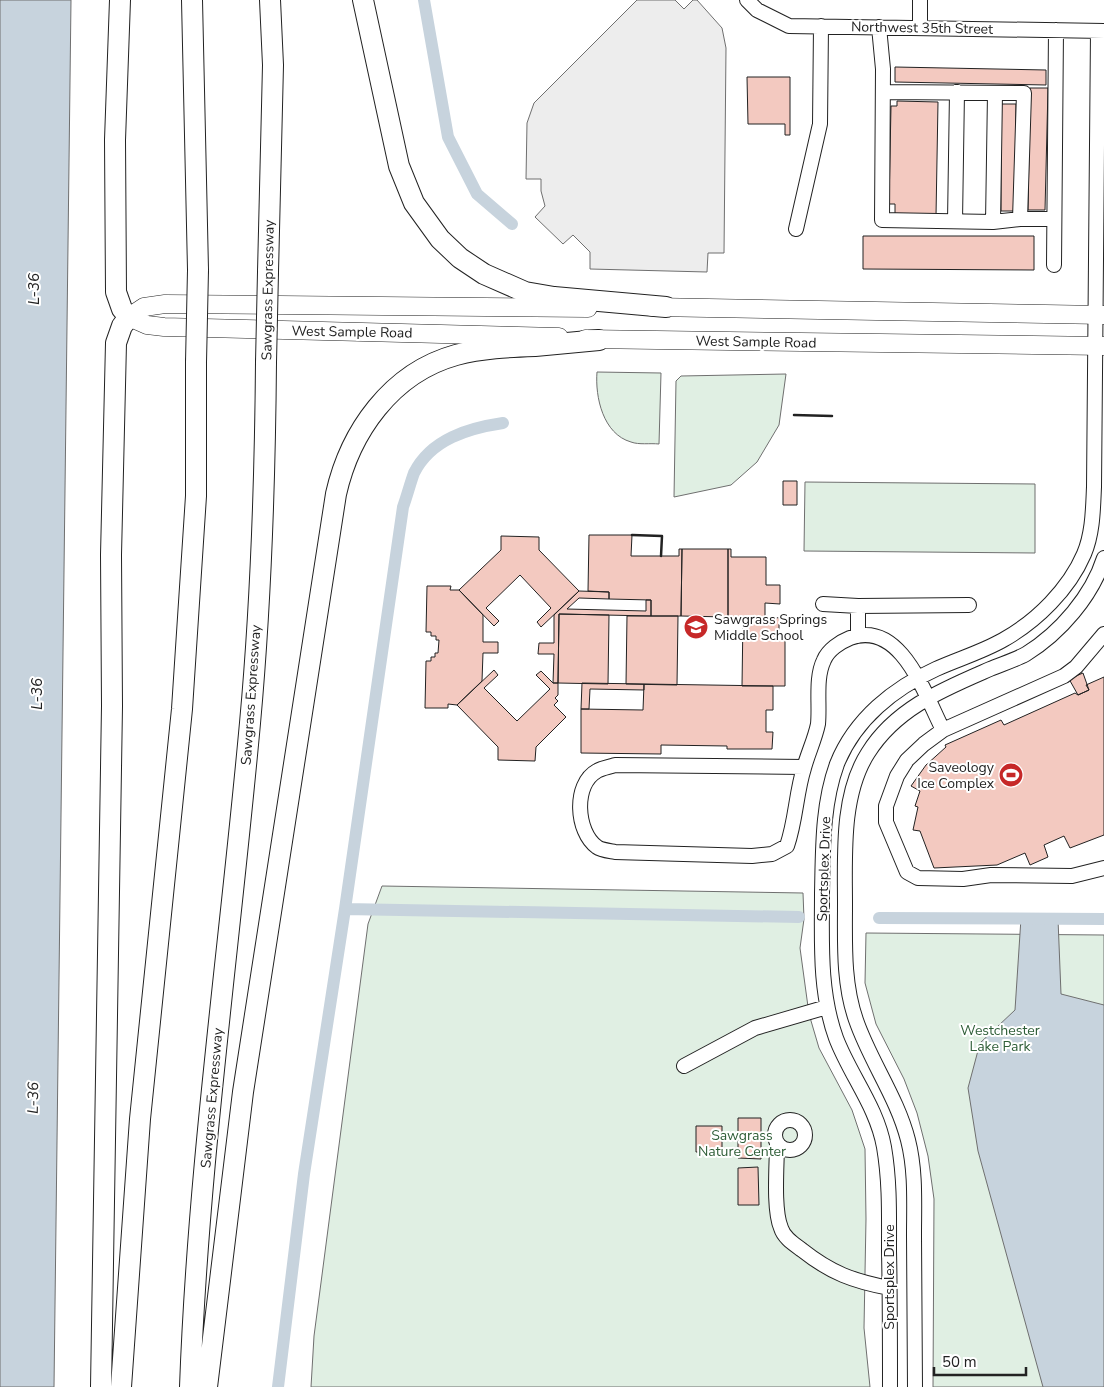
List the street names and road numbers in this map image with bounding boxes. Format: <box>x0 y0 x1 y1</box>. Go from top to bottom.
street label: Northwest 35th Street <box>851 17 993 39</box>
street label: Sawgrass Expressway <box>257 219 279 361</box>
street label: West Sample Road <box>291 321 413 343</box>
street label: West Sample Road <box>695 331 817 353</box>
street label: Sawgrass Expressway <box>237 623 265 766</box>
street label: Sportsplex Drive <box>813 816 835 922</box>
street label: Sawgrass Expressway <box>196 1026 228 1169</box>
street label: Sportsplex Drive <box>880 1224 899 1330</box>

